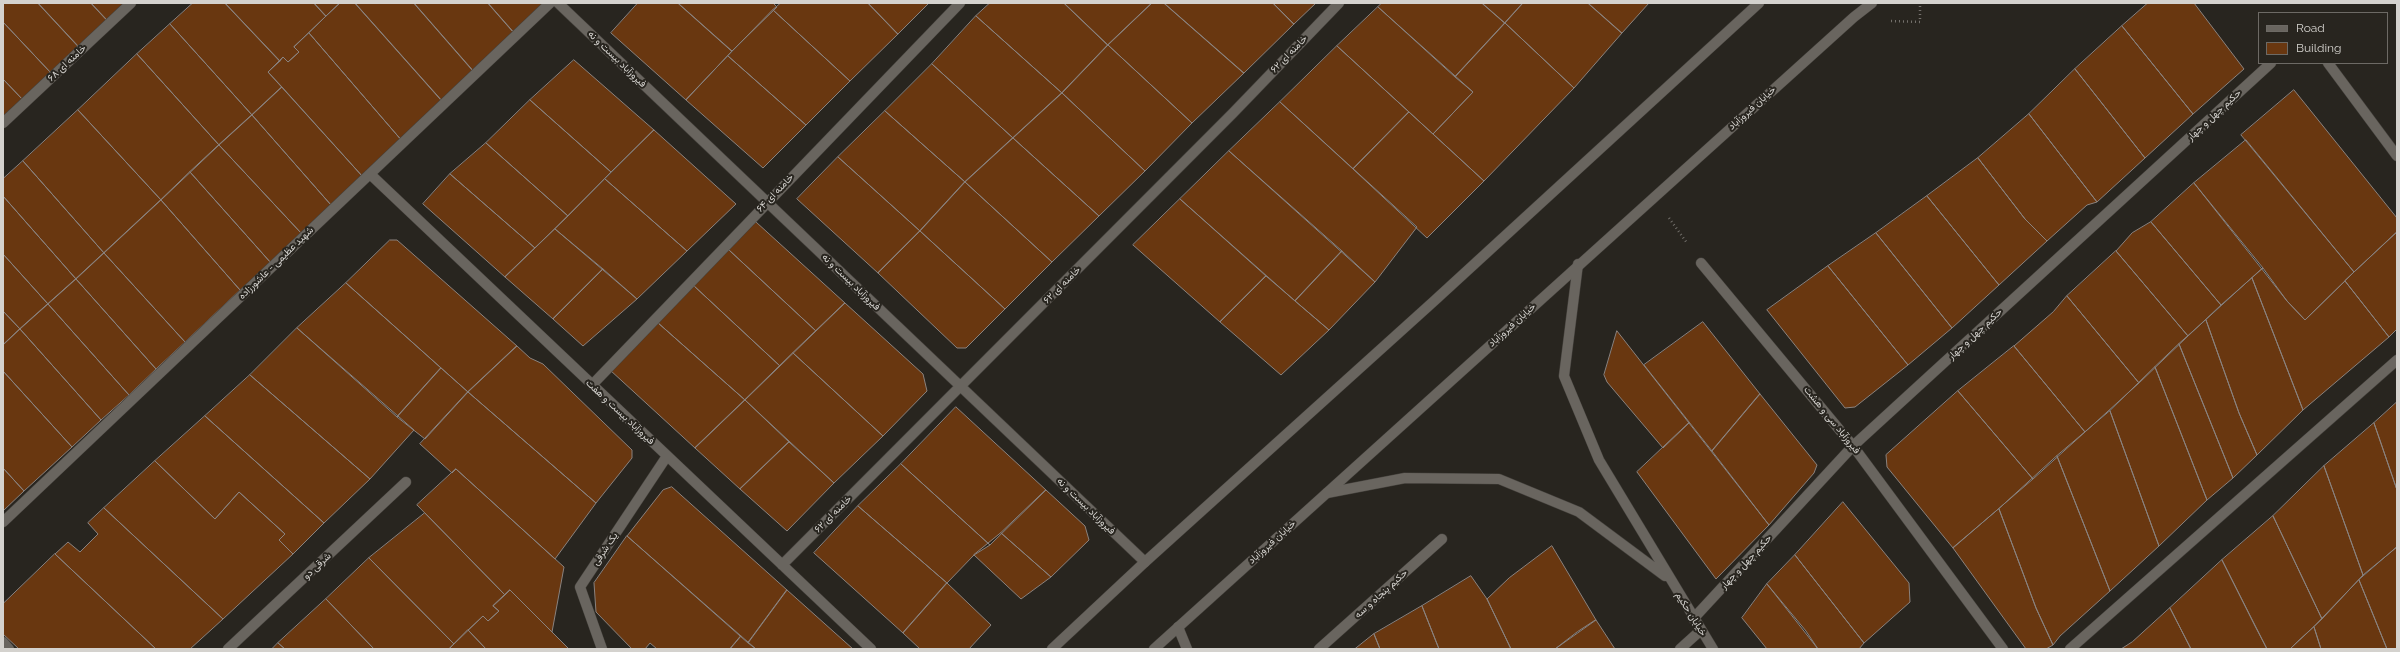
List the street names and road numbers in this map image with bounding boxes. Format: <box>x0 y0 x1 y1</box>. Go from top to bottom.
street label: فیروزآباد بیست و نه <box>585 28 649 90</box>
street label: خامنه ای ۶۲ <box>1268 33 1310 75</box>
street label: خامنه ای ۶۸ <box>45 42 89 84</box>
street label: خیابان فیروزآباد <box>1726 83 1778 133</box>
street label: حکیم چهل و چهار <box>2184 87 2244 143</box>
street label: خامنه ای ۶۴ <box>754 171 796 215</box>
street label: شهید عظیمی - عاشورزاده <box>236 224 316 302</box>
street label: فیروزآباد بیست و نه <box>819 251 883 313</box>
street label: خامنه ای ۶۲ <box>1041 264 1083 306</box>
street label: خیابان فیروزآباد <box>1486 300 1538 350</box>
street label: حکیم چهل و چهار <box>1945 306 2005 362</box>
street label: فیروزآباد بیست و هفت <box>583 377 657 447</box>
street label: فیروزآباد سی و هشت <box>1801 384 1863 456</box>
street label: فیروزآباد بیست و نه <box>1054 475 1118 537</box>
street label: خامنه ای ۶۲ <box>812 493 854 535</box>
street label: خیابان فیروزآباد <box>1246 517 1298 567</box>
street label: یک شرقی <box>590 530 620 568</box>
street label: حکیم چهل و چهار <box>1718 532 1774 592</box>
street label: شرقی دو <box>301 550 333 582</box>
street label: حکیم پنجاه و سه <box>1352 567 1410 621</box>
street label: خیابان حکیم <box>1673 590 1709 638</box>

